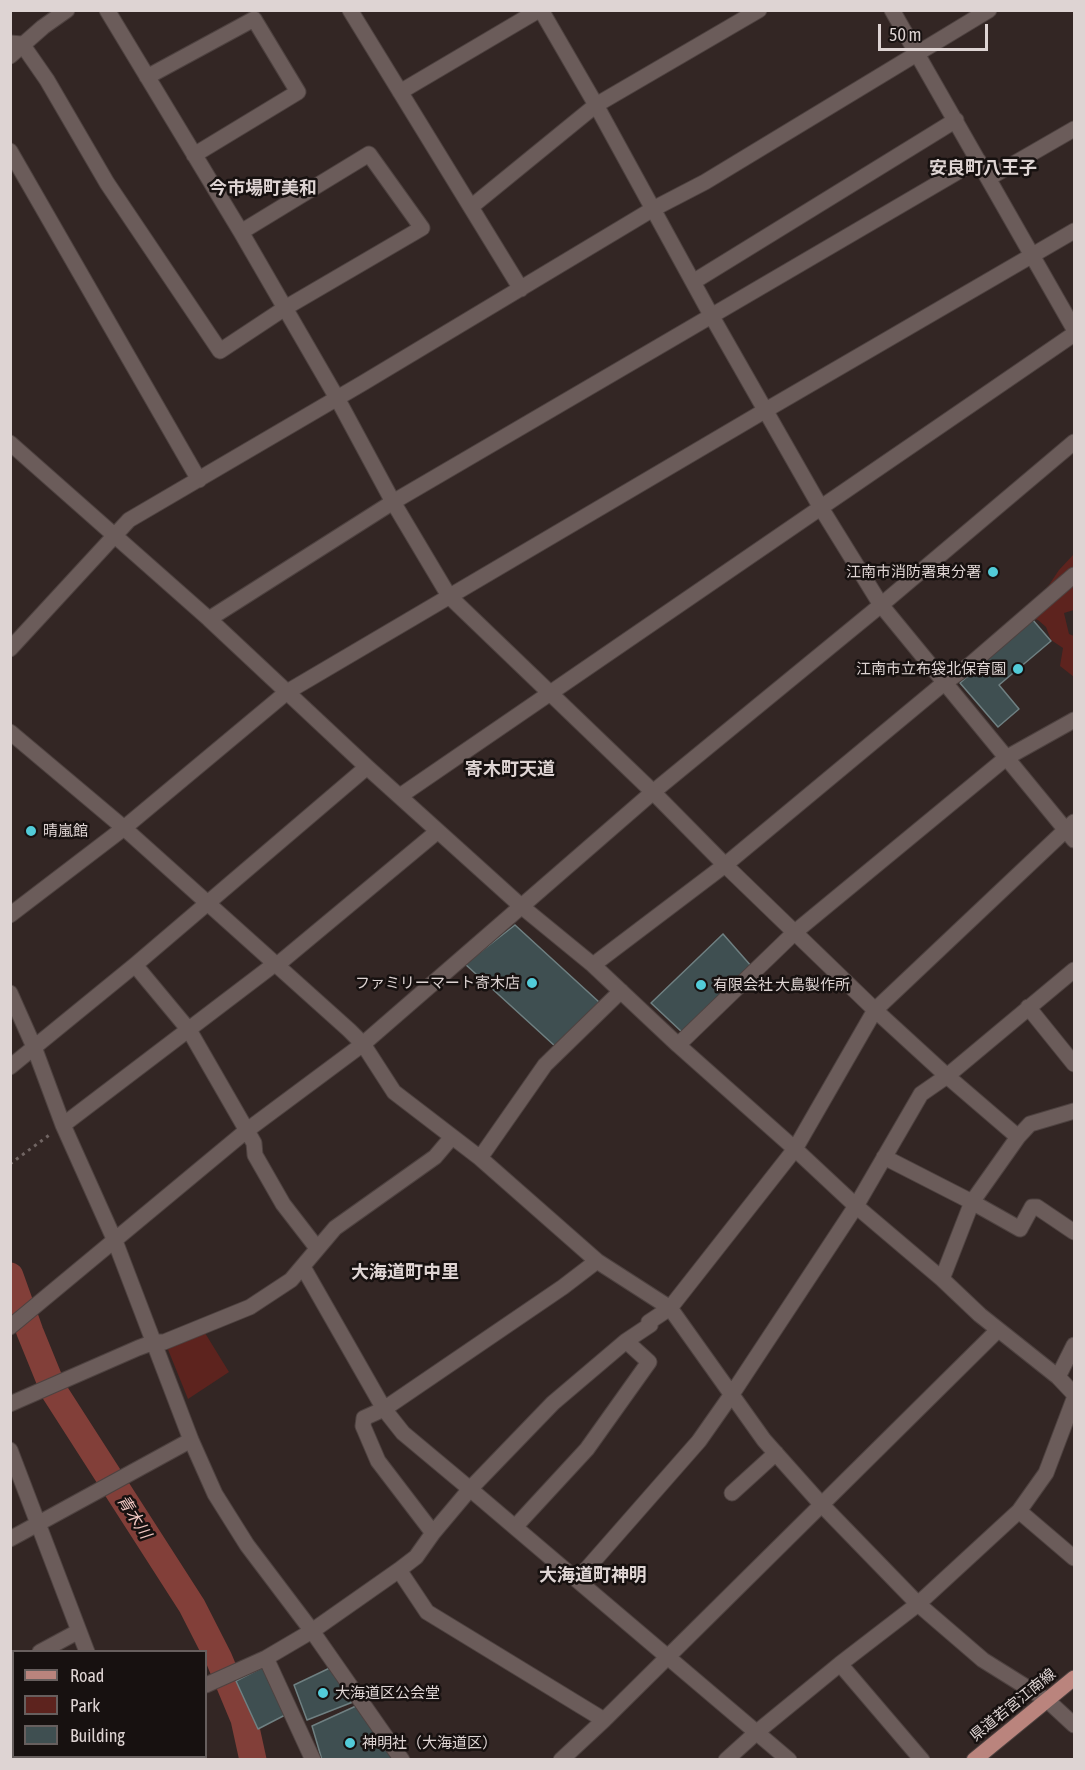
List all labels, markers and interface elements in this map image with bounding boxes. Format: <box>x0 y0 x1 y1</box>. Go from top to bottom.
scale bar <box>881 12 990 50</box>
text: 50 m <box>889 24 921 45</box>
district label: 安良町八王子 <box>929 157 1037 179</box>
district label: 今市場町美和 <box>209 177 317 199</box>
place label: 江南市消防署東分署 <box>846 563 981 581</box>
marker: 江南市消防署東分署 <box>986 565 1000 579</box>
place label: 江南市立布袋北保育園 <box>856 660 1006 678</box>
marker: 江南市立布袋北保育園 <box>1011 662 1025 676</box>
district label: 寄木町天道 <box>465 758 555 780</box>
place label: 晴嵐館 <box>43 822 88 840</box>
marker: 晴嵐館 <box>24 824 38 838</box>
place label: ファミリーマート寄木店 <box>355 974 520 992</box>
marker: ファミリーマート寄木店 <box>525 976 539 990</box>
place label: 有限会社 大島製作所 <box>713 976 850 994</box>
marker: 有限会社 大島製作所 <box>694 978 708 992</box>
district label: 大海道町中里 <box>351 1261 459 1283</box>
water label: 青木川 <box>113 1492 155 1542</box>
district label: 大海道町神明 <box>539 1564 647 1586</box>
legend <box>12 1650 207 1758</box>
text: Road <box>70 1665 104 1686</box>
street label: 県道若宮江南線 <box>967 1665 1059 1745</box>
place label: 大海道区公会堂 <box>335 1684 440 1702</box>
marker: 大海道区公会堂 <box>316 1686 330 1700</box>
text: Park <box>70 1695 100 1716</box>
text: Building <box>70 1725 125 1746</box>
place label: 神明社（大海道区） <box>362 1734 497 1752</box>
marker: 神明社（大海道区） <box>343 1736 357 1750</box>

